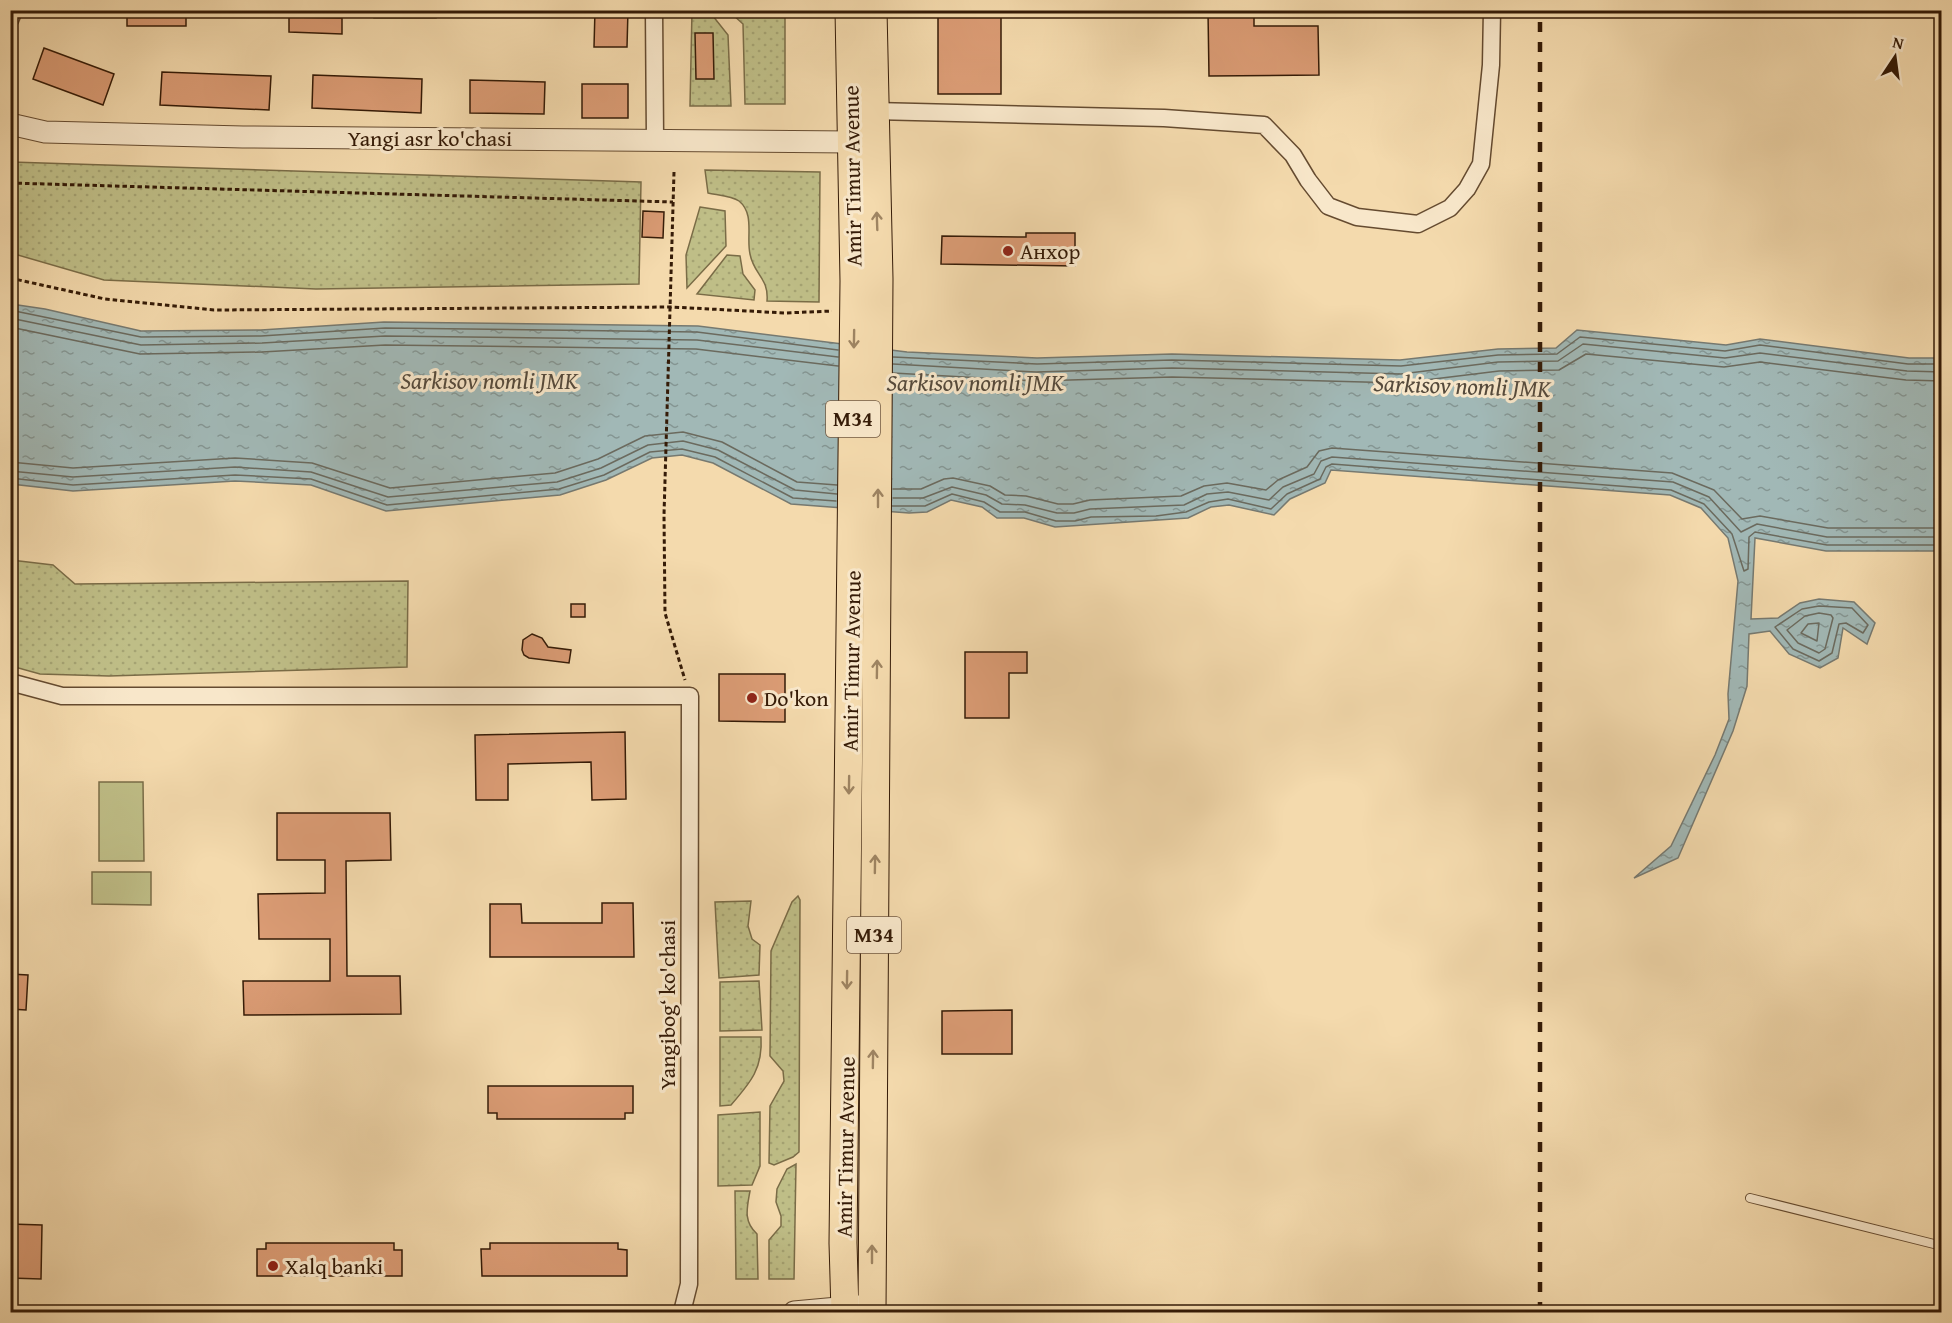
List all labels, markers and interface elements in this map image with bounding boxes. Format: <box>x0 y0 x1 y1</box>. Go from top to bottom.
north arrow <box>1865 27 1925 87</box>
text: N <box>1890 29 1907 55</box>
street label: Amir Timur Avenue <box>834 85 870 267</box>
street label: Yangi asr ko'chasi <box>348 122 512 154</box>
one-way arrow <box>871 211 883 231</box>
place label: Анхор <box>1020 235 1081 267</box>
marker: Анхор <box>1001 244 1015 258</box>
one-way arrow <box>848 329 860 349</box>
water label: Sarkisov nomli JMK <box>400 363 578 398</box>
water label: Sarkisov nomli JMK <box>886 365 1064 400</box>
water label: Sarkisov nomli JMK <box>1373 365 1552 406</box>
road number: M34 <box>826 401 880 437</box>
one-way arrow <box>872 489 884 509</box>
street label: Amir Timur Avenue <box>833 570 869 752</box>
one-way arrow <box>871 660 882 680</box>
place label: Do'kon <box>764 682 829 714</box>
marker: Do'kon <box>745 691 759 705</box>
one-way arrow <box>843 774 855 794</box>
one-way arrow <box>869 855 881 875</box>
road number: M34 <box>847 917 901 953</box>
street label: Yangibog‘ ko'chasi <box>651 920 683 1090</box>
one-way arrow <box>841 969 852 989</box>
one-way arrow <box>867 1050 879 1070</box>
street label: Amir Timur Avenue <box>827 1056 863 1238</box>
one-way arrow <box>866 1245 878 1265</box>
place label: Xalq banki <box>285 1250 383 1282</box>
marker: Xalq banki <box>266 1259 280 1273</box>

